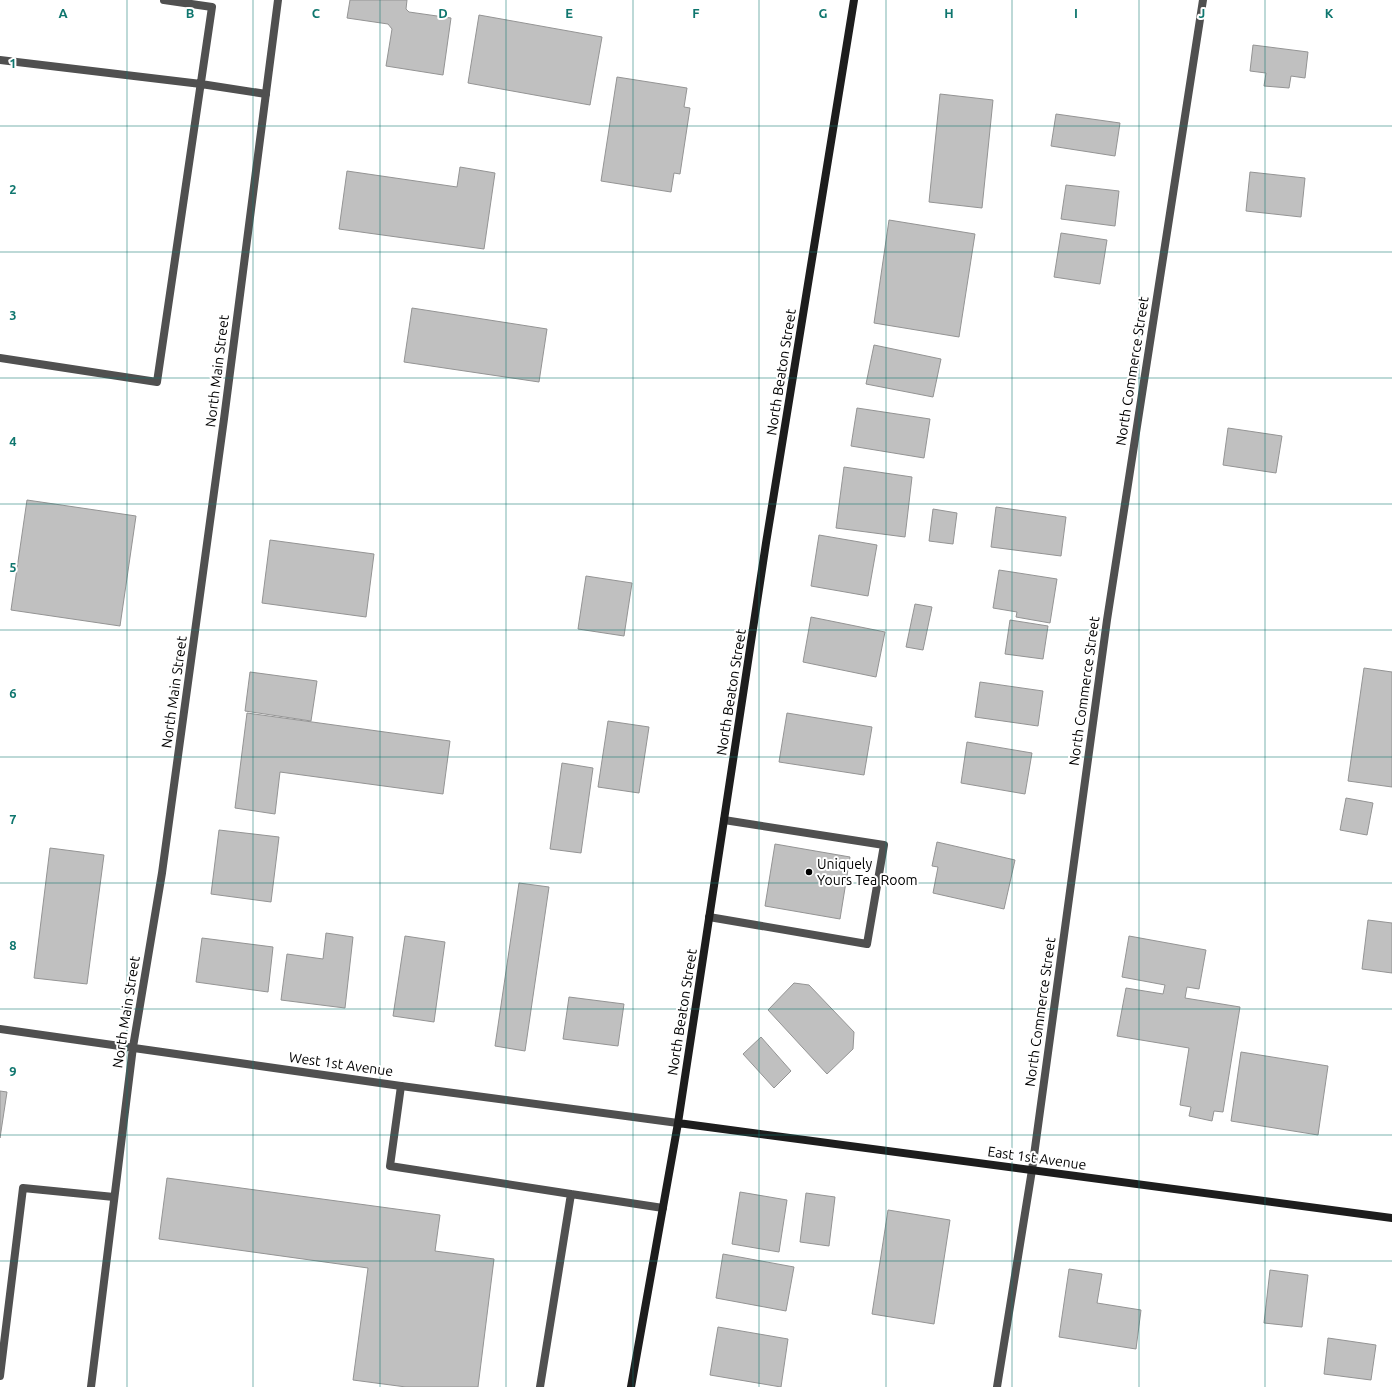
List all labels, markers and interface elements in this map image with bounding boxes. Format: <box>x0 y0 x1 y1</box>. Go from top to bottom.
text: A <box>58 6 68 20</box>
text: B <box>186 6 195 20</box>
text: C <box>312 6 321 20</box>
text: D <box>438 6 448 20</box>
text: E <box>565 6 573 20</box>
text: F <box>692 6 700 20</box>
text: G <box>819 6 828 20</box>
text: H <box>944 6 954 20</box>
text: I <box>1074 6 1078 20</box>
text: J <box>1199 6 1205 20</box>
text: K <box>1325 6 1334 20</box>
text: 1 <box>9 56 17 70</box>
text: 2 <box>9 182 17 196</box>
street label: North Commerce Street <box>1112 295 1152 447</box>
street label: North Beaton Street <box>763 307 799 436</box>
text: 3 <box>9 308 17 322</box>
street label: North Main Street <box>202 313 232 428</box>
text: 4 <box>9 434 17 448</box>
text: 5 <box>9 560 17 574</box>
street label: North Commerce Street <box>1066 615 1102 767</box>
street label: North Beaton Street <box>713 627 749 756</box>
street label: North Main Street <box>158 634 190 749</box>
text: 6 <box>9 686 17 700</box>
text: 7 <box>9 812 17 826</box>
place label: Uniquely Yours Tea Room <box>817 856 918 888</box>
marker: Uniquely Yours Tea Room <box>804 867 814 877</box>
street label: North Commerce Street <box>1022 936 1058 1088</box>
text: 8 <box>9 938 17 952</box>
street label: North Beaton Street <box>664 947 700 1076</box>
street label: North Main Street <box>109 954 143 1069</box>
street label: West 1st Avenue <box>288 1049 394 1079</box>
text: 9 <box>9 1064 17 1078</box>
street label: East 1st Avenue <box>987 1143 1087 1173</box>

